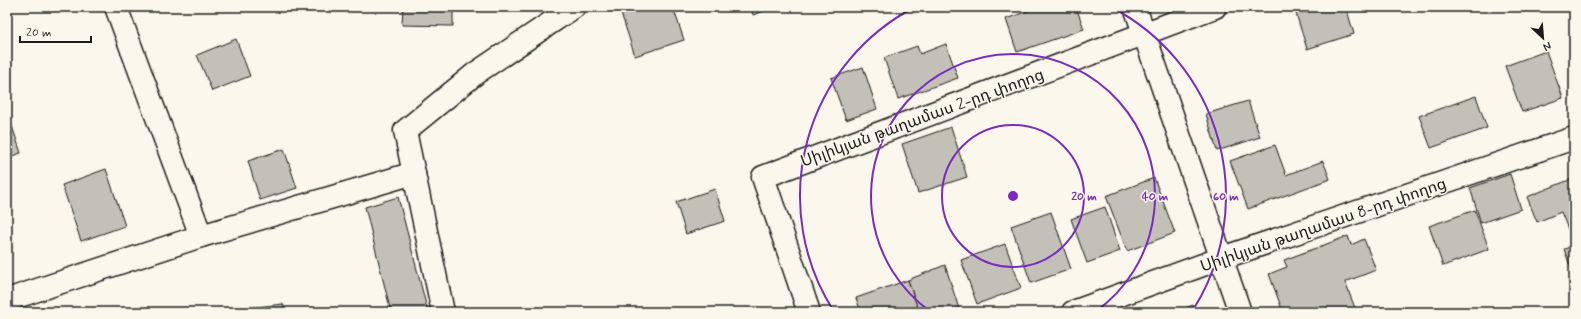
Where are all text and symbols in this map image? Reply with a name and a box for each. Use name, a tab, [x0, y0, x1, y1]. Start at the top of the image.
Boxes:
scale bar	[20, 18, 91, 44]
north arrow	[1523, 18, 1563, 58]
text: 20 m	[26, 25, 52, 41]
text: N	[1541, 38, 1553, 54]
street label: Սիլիկյան թաղամաս 2-րդ փողոց	[798, 64, 1047, 172]
street label: Սիլիկյան թաղամաս 8-րդ փողոց	[1198, 173, 1449, 277]
centre of rings	[1006, 189, 1020, 203]
text: 20 m	[1071, 189, 1097, 205]
text: 40 m	[1142, 189, 1169, 205]
text: 60 m	[1213, 189, 1239, 205]

